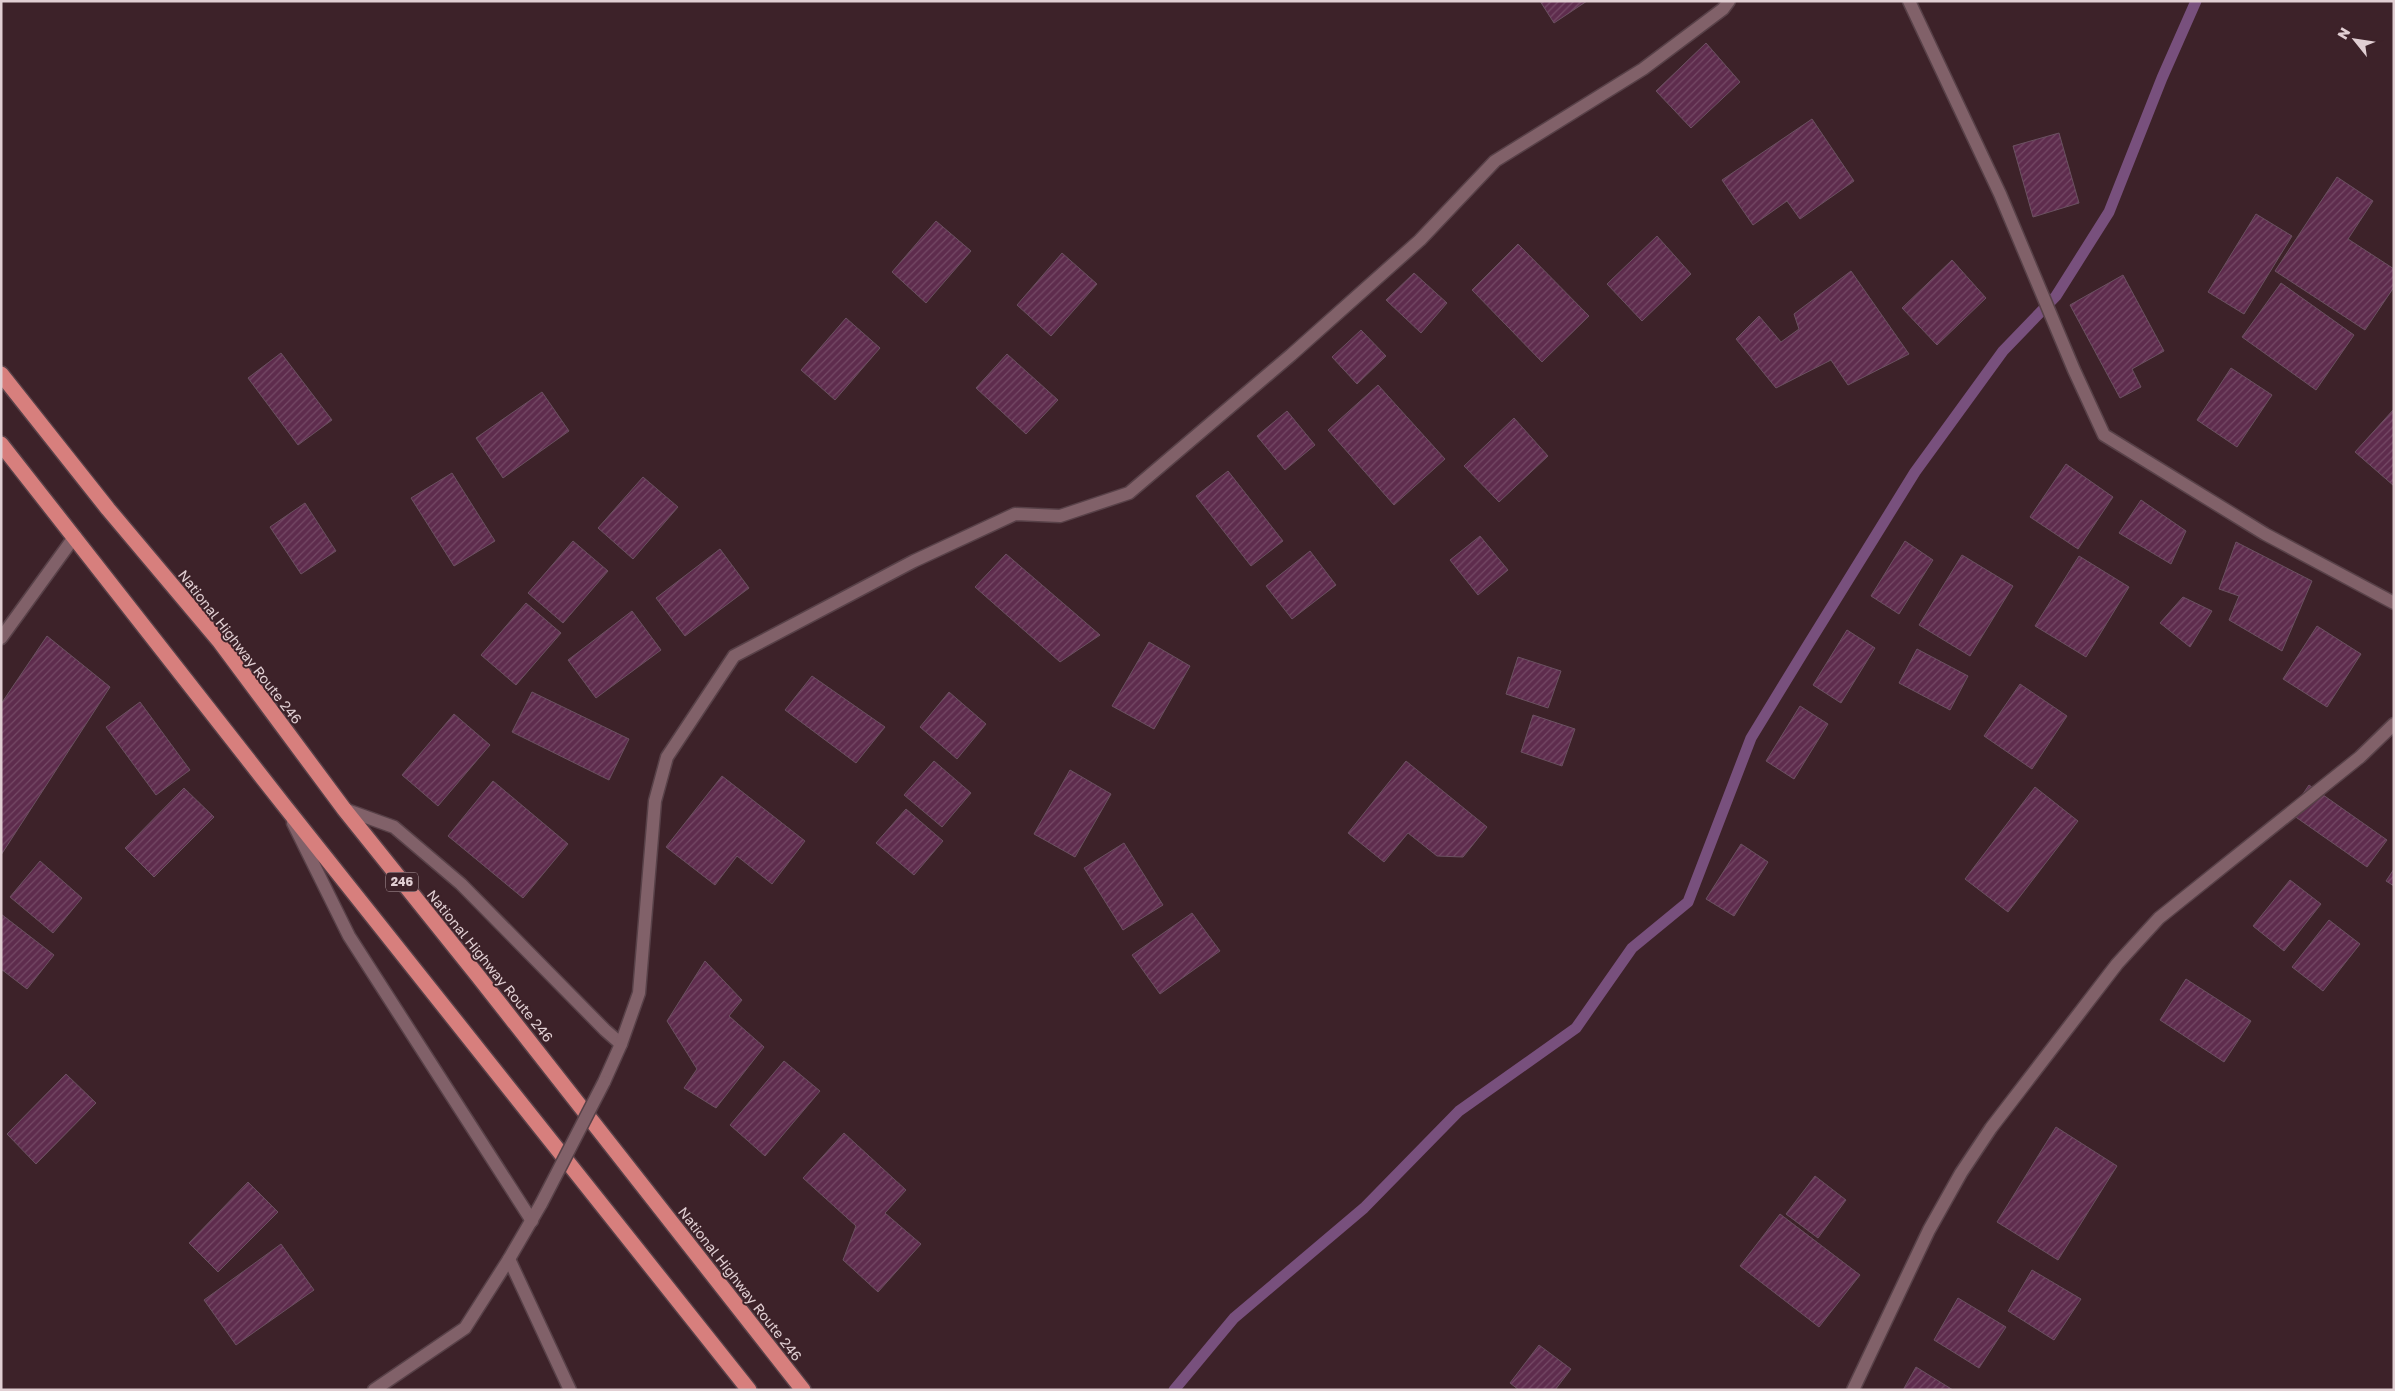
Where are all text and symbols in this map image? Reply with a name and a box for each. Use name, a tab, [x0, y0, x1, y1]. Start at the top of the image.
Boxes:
north arrow	[2330, 15, 2380, 65]
text: N	[2333, 24, 2353, 42]
street label: National Highway Route 246	[175, 566, 306, 727]
road number: 246	[386, 872, 418, 892]
street label: National Highway Route 246	[424, 886, 557, 1045]
street label: National Highway Route 246	[675, 1203, 806, 1364]

